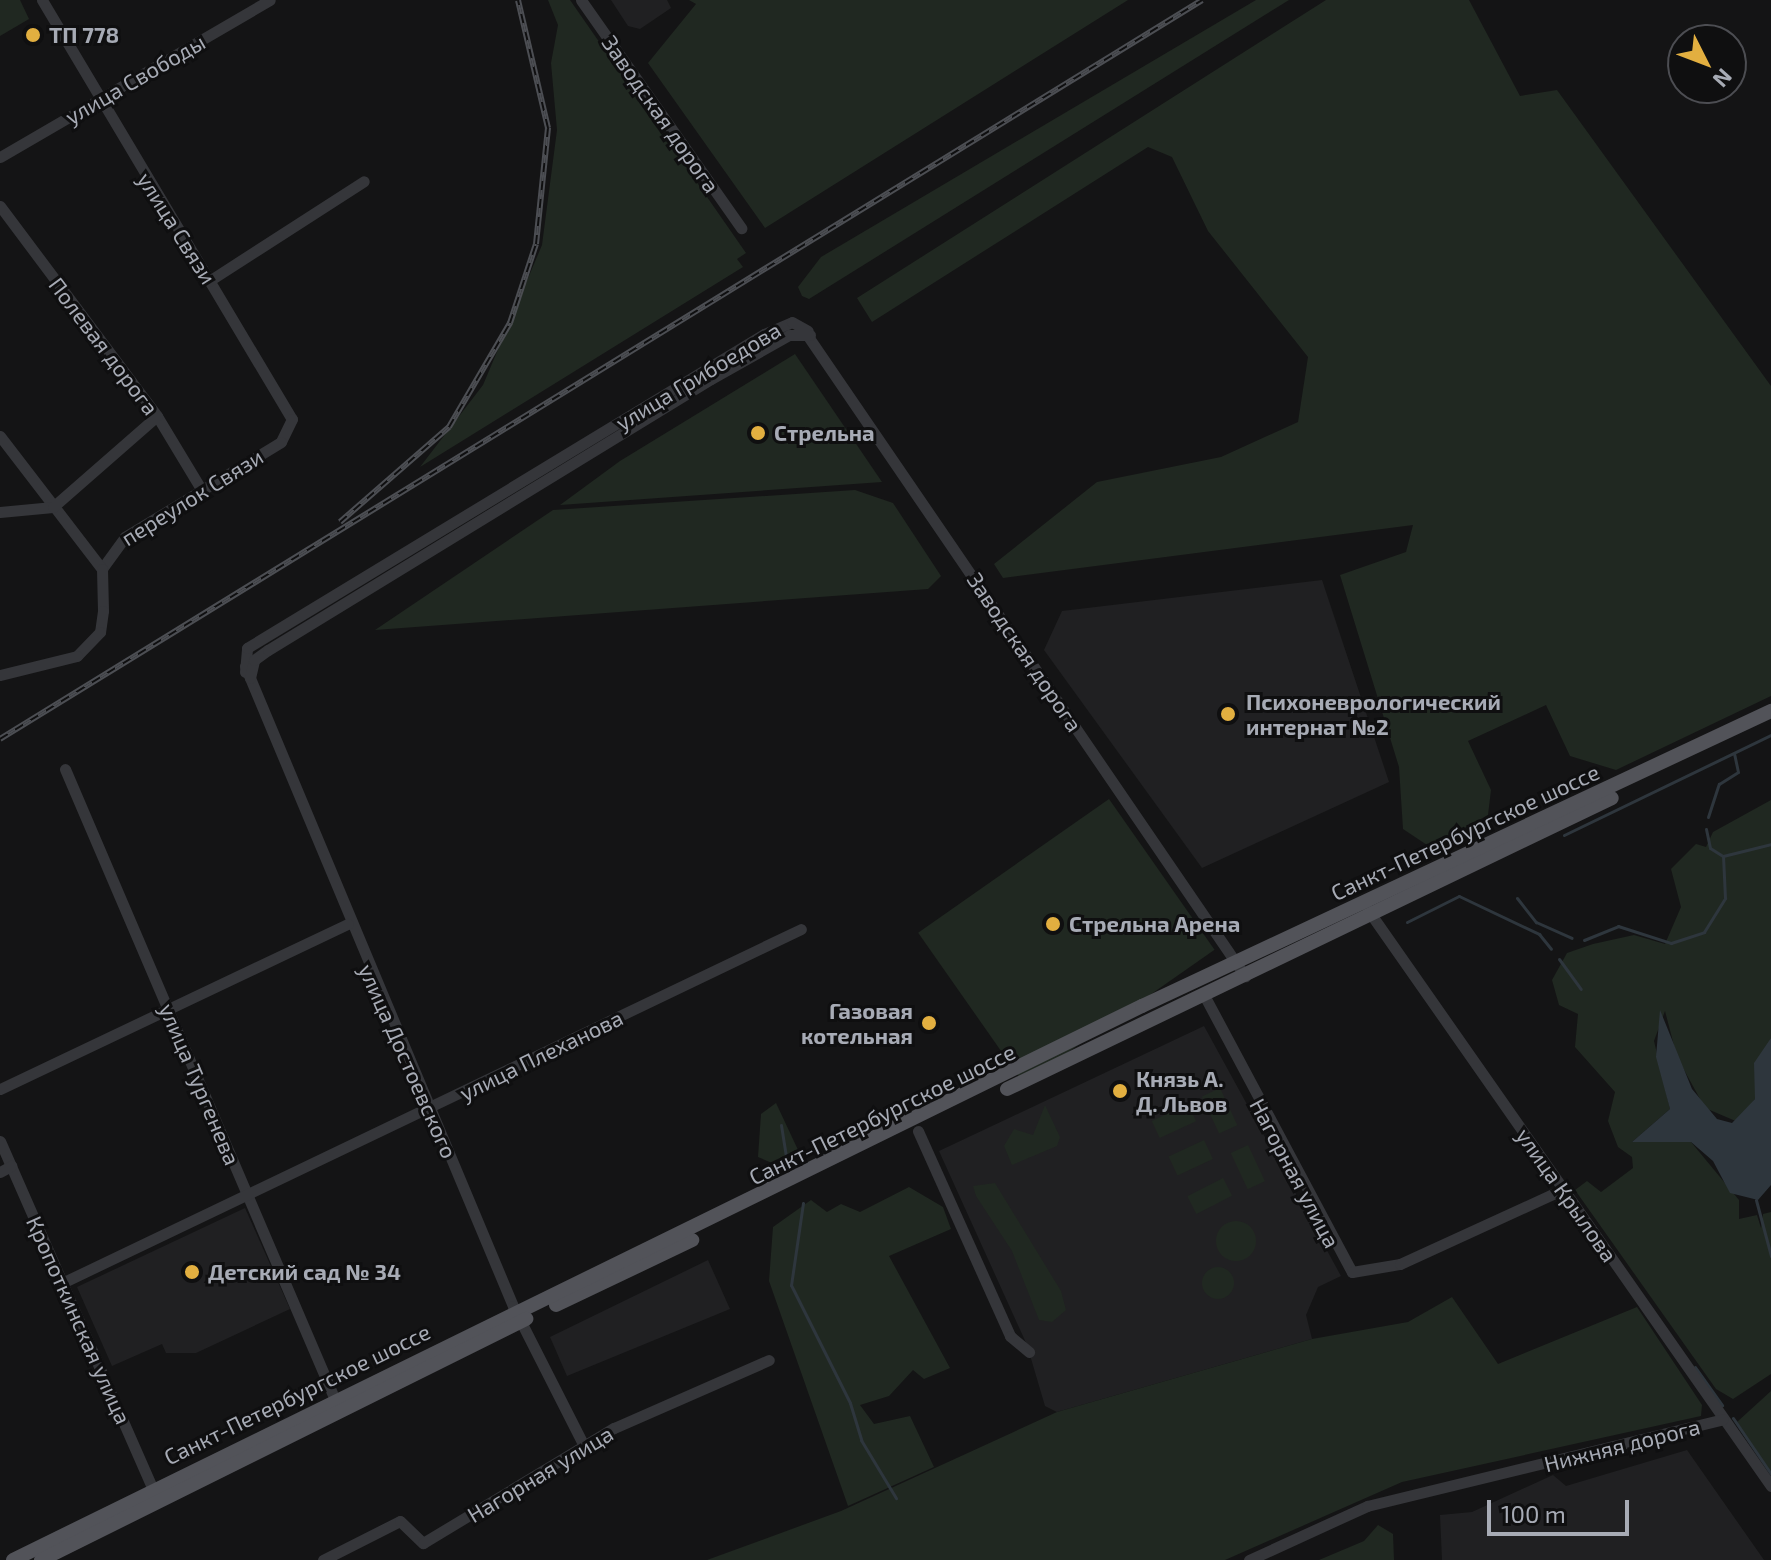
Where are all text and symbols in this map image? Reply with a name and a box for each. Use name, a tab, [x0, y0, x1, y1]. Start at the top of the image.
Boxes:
place label: ТП 778	[49, 22, 119, 48]
north arrow	[1667, 24, 1747, 104]
marker: ТП 778	[24, 26, 42, 44]
street label: улица Свободы	[60, 28, 210, 130]
street label: Заводская дорога	[597, 30, 725, 198]
text: N	[1708, 64, 1738, 93]
street label: улица Связи	[132, 167, 222, 289]
street label: Полевая дорога	[44, 272, 164, 420]
street label: улица Грибоедова	[611, 316, 785, 436]
place label: Стрельна	[774, 420, 875, 446]
marker: Стрельна	[749, 424, 767, 442]
street label: переулок Связи	[116, 443, 268, 551]
street label: Заводская дорога	[962, 567, 1088, 737]
place label: Психоневрологический интернат №2	[1246, 688, 1501, 740]
marker: Психоневрологический интернат №2	[1217, 703, 1239, 725]
street label: Санкт-Петербургское шоссе	[1327, 758, 1603, 906]
place label: Стрельна Арена	[1069, 911, 1240, 937]
marker: Стрельна Арена	[1044, 915, 1062, 933]
street label: улица Достоевского	[353, 960, 463, 1162]
place label: Газовая котельная	[801, 997, 913, 1048]
street label: улица Тургенева	[154, 999, 246, 1169]
street label: улица Плеханова	[455, 1004, 627, 1106]
marker: Газовая котельная	[920, 1014, 938, 1032]
street label: Санкт-Петербургское шоссе	[745, 1038, 1019, 1190]
place label: Князь А. Д. Львов	[1136, 1065, 1227, 1116]
marker: Князь А. Д. Львов	[1111, 1082, 1129, 1100]
street label: Нагорная улица	[1245, 1094, 1345, 1252]
street label: улица Крылова	[1511, 1123, 1623, 1267]
street label: Кропоткинская улица	[21, 1212, 137, 1428]
place label: Детский сад № 34	[208, 1259, 401, 1285]
marker: Детский сад № 34	[183, 1263, 201, 1281]
street label: Санкт-Петербургское шоссе	[160, 1318, 434, 1470]
street label: Нижняя дорога	[1541, 1413, 1703, 1477]
street label: Нагорная улица	[462, 1420, 618, 1528]
scale bar	[1491, 1484, 1633, 1534]
text: 100 m	[1501, 1499, 1566, 1528]

